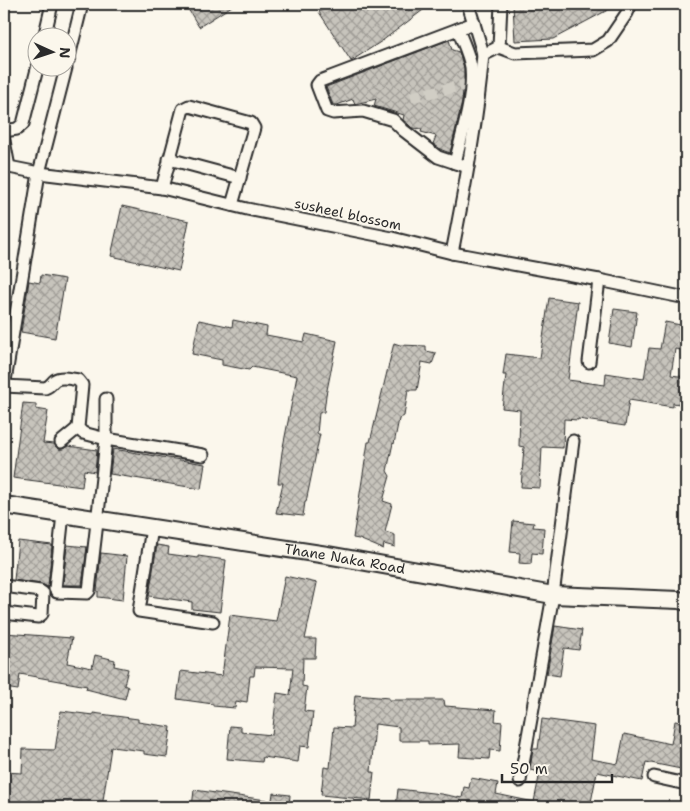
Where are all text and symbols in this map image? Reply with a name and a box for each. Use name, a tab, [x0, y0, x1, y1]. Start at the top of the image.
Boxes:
north arrow	[28, 28, 78, 78]
text: N	[56, 47, 74, 59]
street label: susheel blossom	[293, 194, 403, 234]
street label: Thane Naka Road	[283, 540, 407, 578]
scale bar	[502, 751, 612, 783]
text: 50 m	[510, 759, 548, 779]

